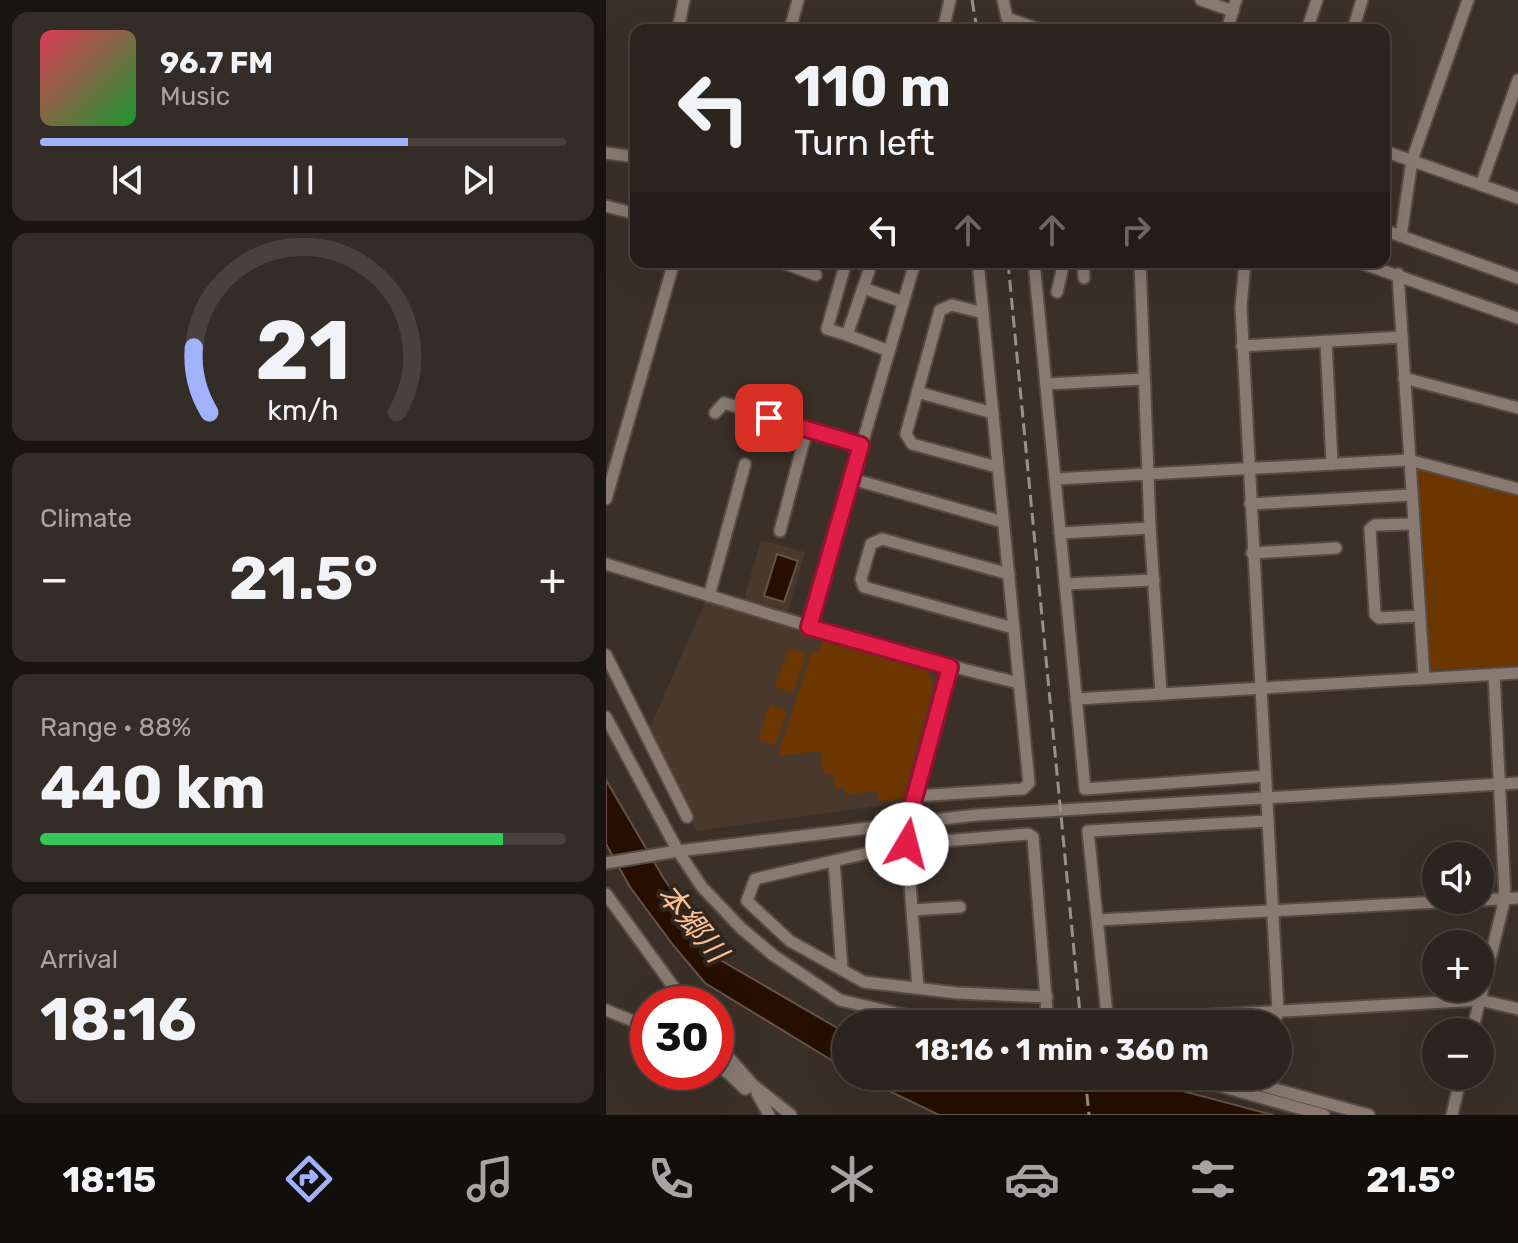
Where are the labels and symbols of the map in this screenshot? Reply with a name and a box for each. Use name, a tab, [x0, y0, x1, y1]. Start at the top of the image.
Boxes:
pin	[735, 384, 803, 452]
position arrow	[865, 802, 949, 886]
water label: 本郷川	[650, 877, 736, 972]
speed limit sign: 30	[630, 986, 734, 1090]

